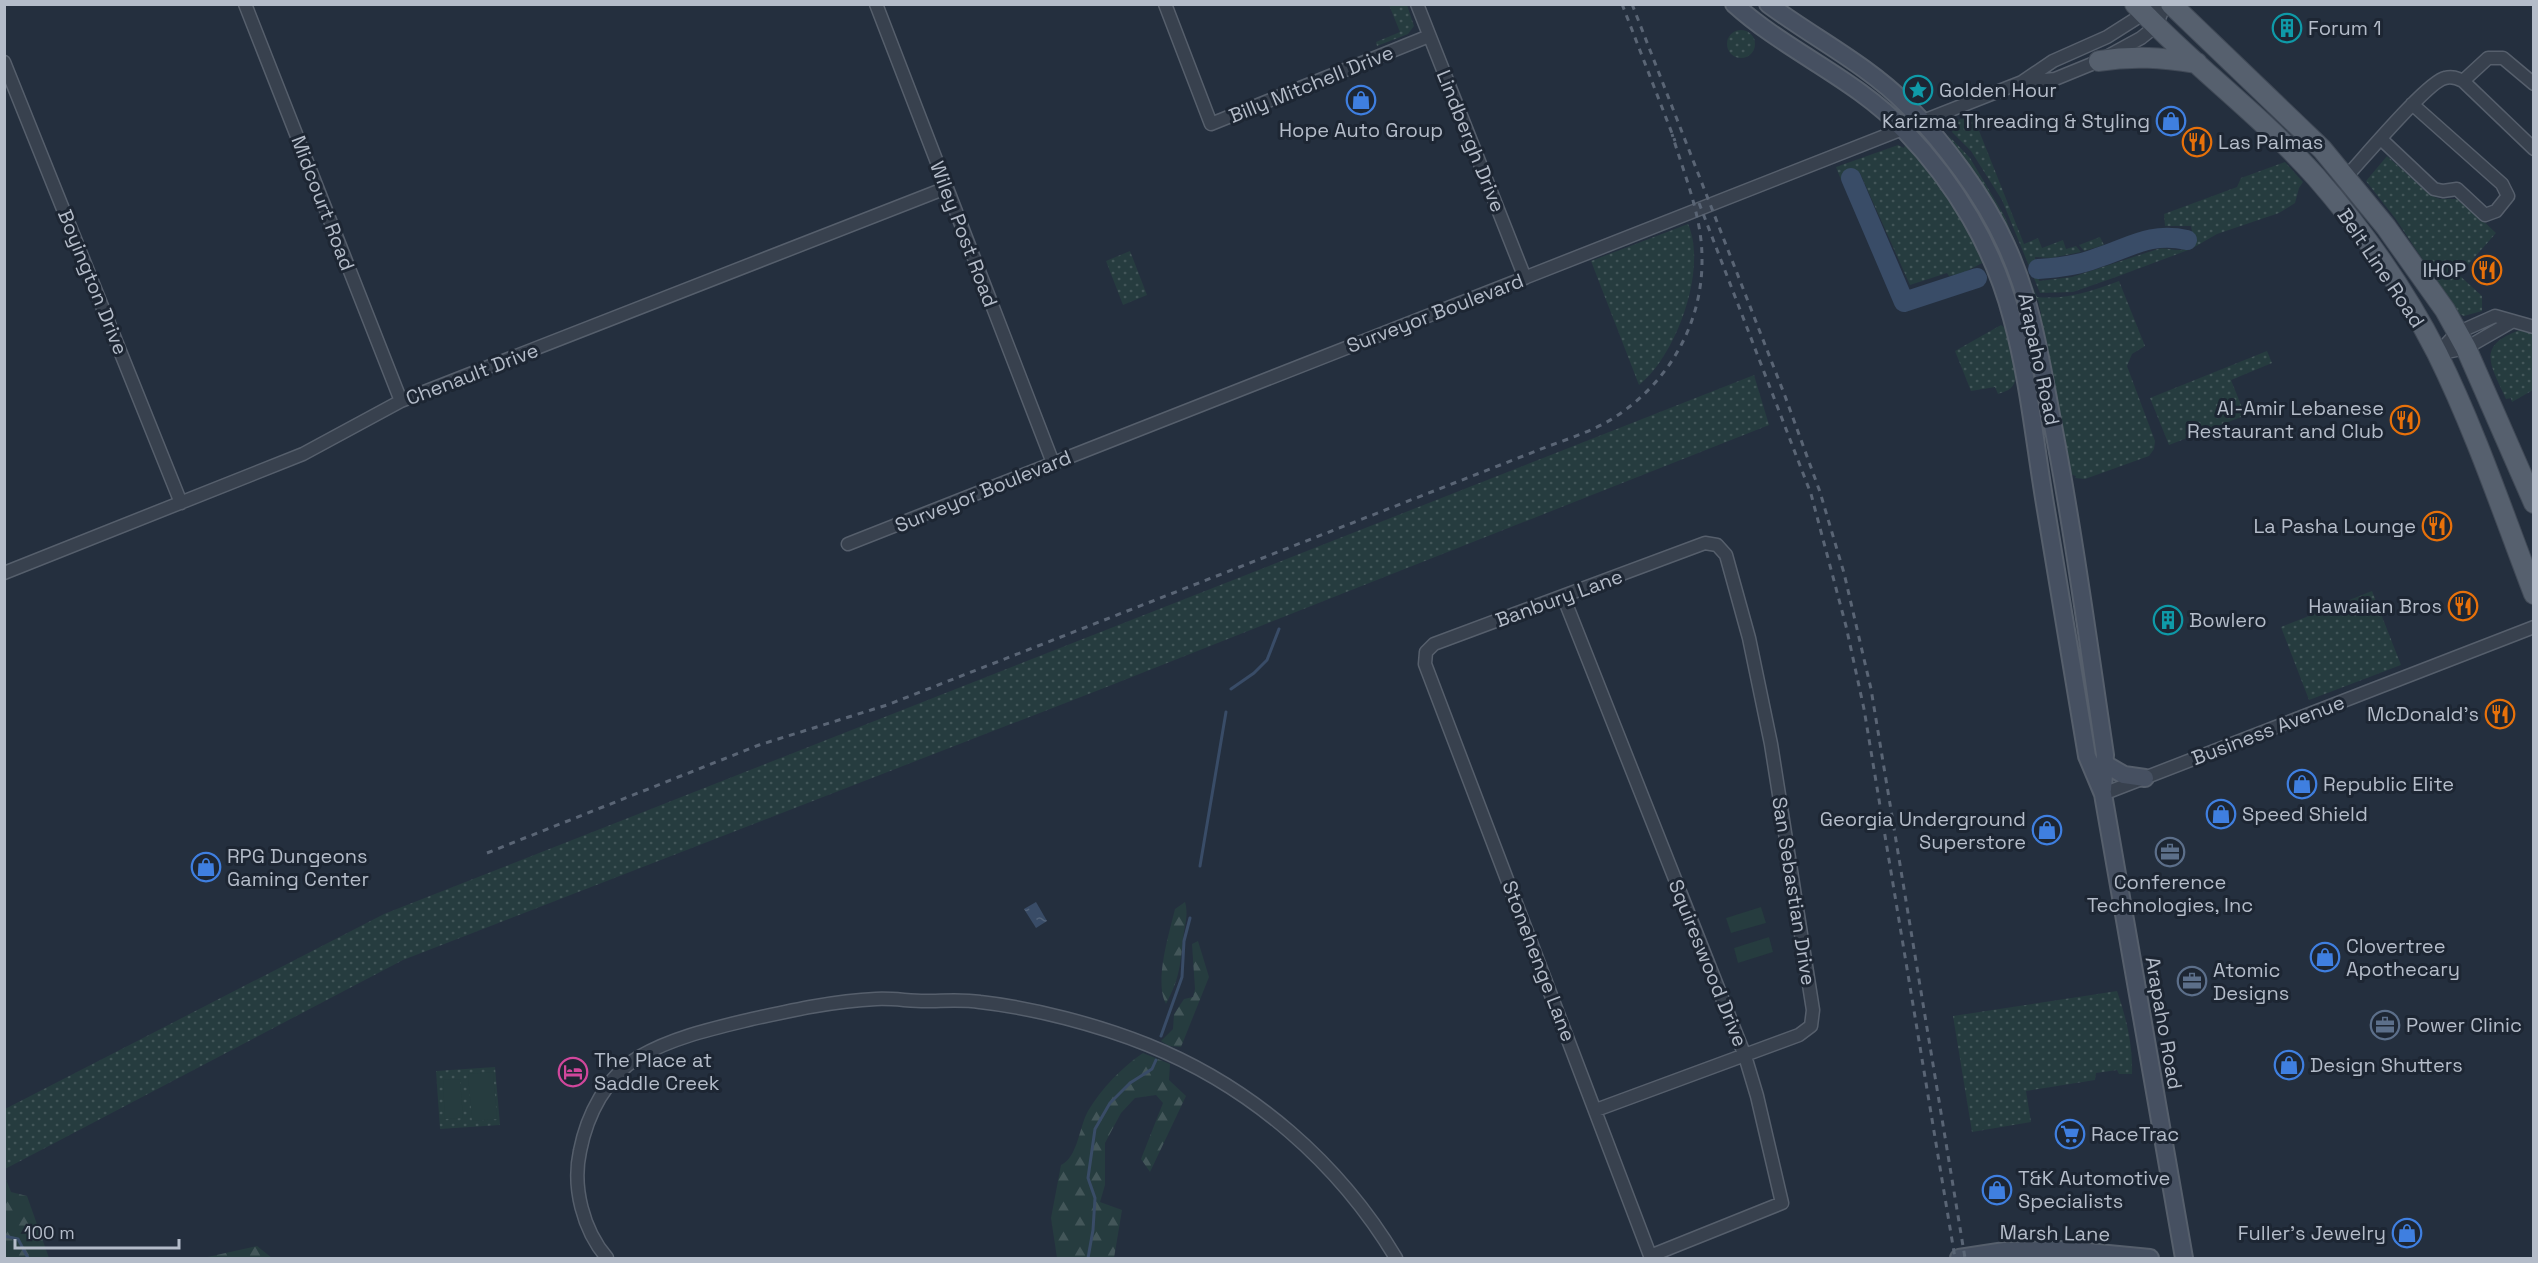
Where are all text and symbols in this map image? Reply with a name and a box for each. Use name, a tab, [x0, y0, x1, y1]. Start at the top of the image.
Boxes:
building icon: Forum 1	[2271, 12, 2303, 44]
place label: Forum 1	[2308, 15, 2382, 41]
street label: Billy Mitchell Drive	[1225, 39, 1397, 129]
street label: Lindbergh Drive	[1431, 66, 1511, 216]
place icon: Golden Hour	[1902, 74, 1934, 106]
place label: Golden Hour	[1939, 77, 2057, 103]
shop icon: Hope Auto Group	[1345, 84, 1377, 116]
shop icon: Karizma Threading & Styling	[2155, 105, 2187, 137]
place label: Karizma Threading & Styling	[1882, 108, 2150, 134]
place label: Hope Auto Group	[1279, 117, 1443, 143]
restaurant icon: Las Palmas	[2181, 126, 2213, 158]
place label: Las Palmas	[2218, 129, 2323, 155]
street label: Midcourt Road	[285, 132, 361, 274]
street label: Wiley Post Road	[924, 157, 1004, 311]
street label: Belt Line Road	[2332, 203, 2430, 333]
street label: Boyington Drive	[52, 206, 134, 358]
restaurant icon: IHOP	[2471, 254, 2503, 286]
place label: IHOP	[2423, 257, 2466, 283]
street label: Surveyor Boulevard	[1343, 267, 1527, 359]
street label: Arapaho Road	[2012, 291, 2066, 427]
street label: Chenault Drive	[402, 337, 542, 411]
place label: Al-Amir Lebanese Restaurant and Club	[2187, 395, 2384, 444]
restaurant icon: Al-Amir Lebanese Restaurant and Club	[2389, 404, 2421, 436]
street label: Surveyor Boulevard	[891, 444, 1075, 538]
restaurant icon: La Pasha Lounge	[2421, 510, 2453, 542]
place label: La Pasha Lounge	[2253, 513, 2416, 539]
street label: Banbury Lane	[1492, 563, 1626, 633]
restaurant icon: Hawaiian Bros	[2447, 590, 2479, 622]
place label: Hawaiian Bros	[2308, 593, 2442, 619]
building icon: Bowlero	[2152, 604, 2184, 636]
place label: Bowlero	[2189, 607, 2267, 633]
street label: Business Avenue	[2188, 689, 2348, 771]
restaurant icon: McDonald's	[2484, 698, 2516, 730]
place label: McDonald's	[2367, 701, 2479, 727]
shop icon: Republic Elite	[2286, 768, 2318, 800]
place label: Republic Elite	[2323, 771, 2454, 797]
street label: San Sebastian Drive	[1766, 795, 1822, 987]
shop icon: Speed Shield	[2205, 798, 2237, 830]
place label: Speed Shield	[2242, 801, 2368, 827]
place label: Georgia Underground Superstore	[1820, 806, 2026, 855]
shop icon: Georgia Underground Superstore	[2031, 814, 2063, 846]
office icon: Conference Technologies, Inc	[2154, 836, 2186, 868]
place label: RPG Dungeons Gaming Center	[227, 843, 369, 892]
shop icon: RPG Dungeons Gaming Center	[190, 851, 222, 883]
place label: Conference Technologies, Inc	[2087, 869, 2253, 918]
street label: Squireswood Drive	[1663, 876, 1753, 1050]
street label: Stonehenge Lane	[1496, 877, 1582, 1045]
place label: Clovertree Apothecary	[2346, 933, 2460, 982]
shop icon: Clovertree Apothecary	[2309, 941, 2341, 973]
street label: Arapaho Road	[2140, 954, 2188, 1092]
place label: Atomic Designs	[2213, 957, 2289, 1006]
office icon: Atomic Designs	[2176, 965, 2208, 997]
office icon: Power Clinic	[2369, 1009, 2401, 1041]
place label: Power Clinic	[2406, 1012, 2522, 1038]
place label: The Place at Saddle Creek	[594, 1047, 720, 1096]
shop icon: Design Shutters	[2273, 1049, 2305, 1081]
place label: Design Shutters	[2310, 1052, 2463, 1078]
hotel icon: The Place at Saddle Creek	[557, 1056, 589, 1088]
supermarket icon: RaceTrac	[2054, 1118, 2086, 1150]
place label: RaceTrac	[2091, 1121, 2179, 1147]
place label: T&K Automotive Specialists	[2018, 1165, 2170, 1214]
shop icon: T&K Automotive Specialists	[1981, 1174, 2013, 1206]
scale bar	[15, 1212, 178, 1250]
shop icon: Fuller's Jewelry	[2391, 1217, 2423, 1249]
street label: Marsh Lane	[1999, 1219, 2111, 1247]
place label: Fuller's Jewelry	[2238, 1220, 2386, 1246]
text: 100 m	[24, 1221, 75, 1244]

